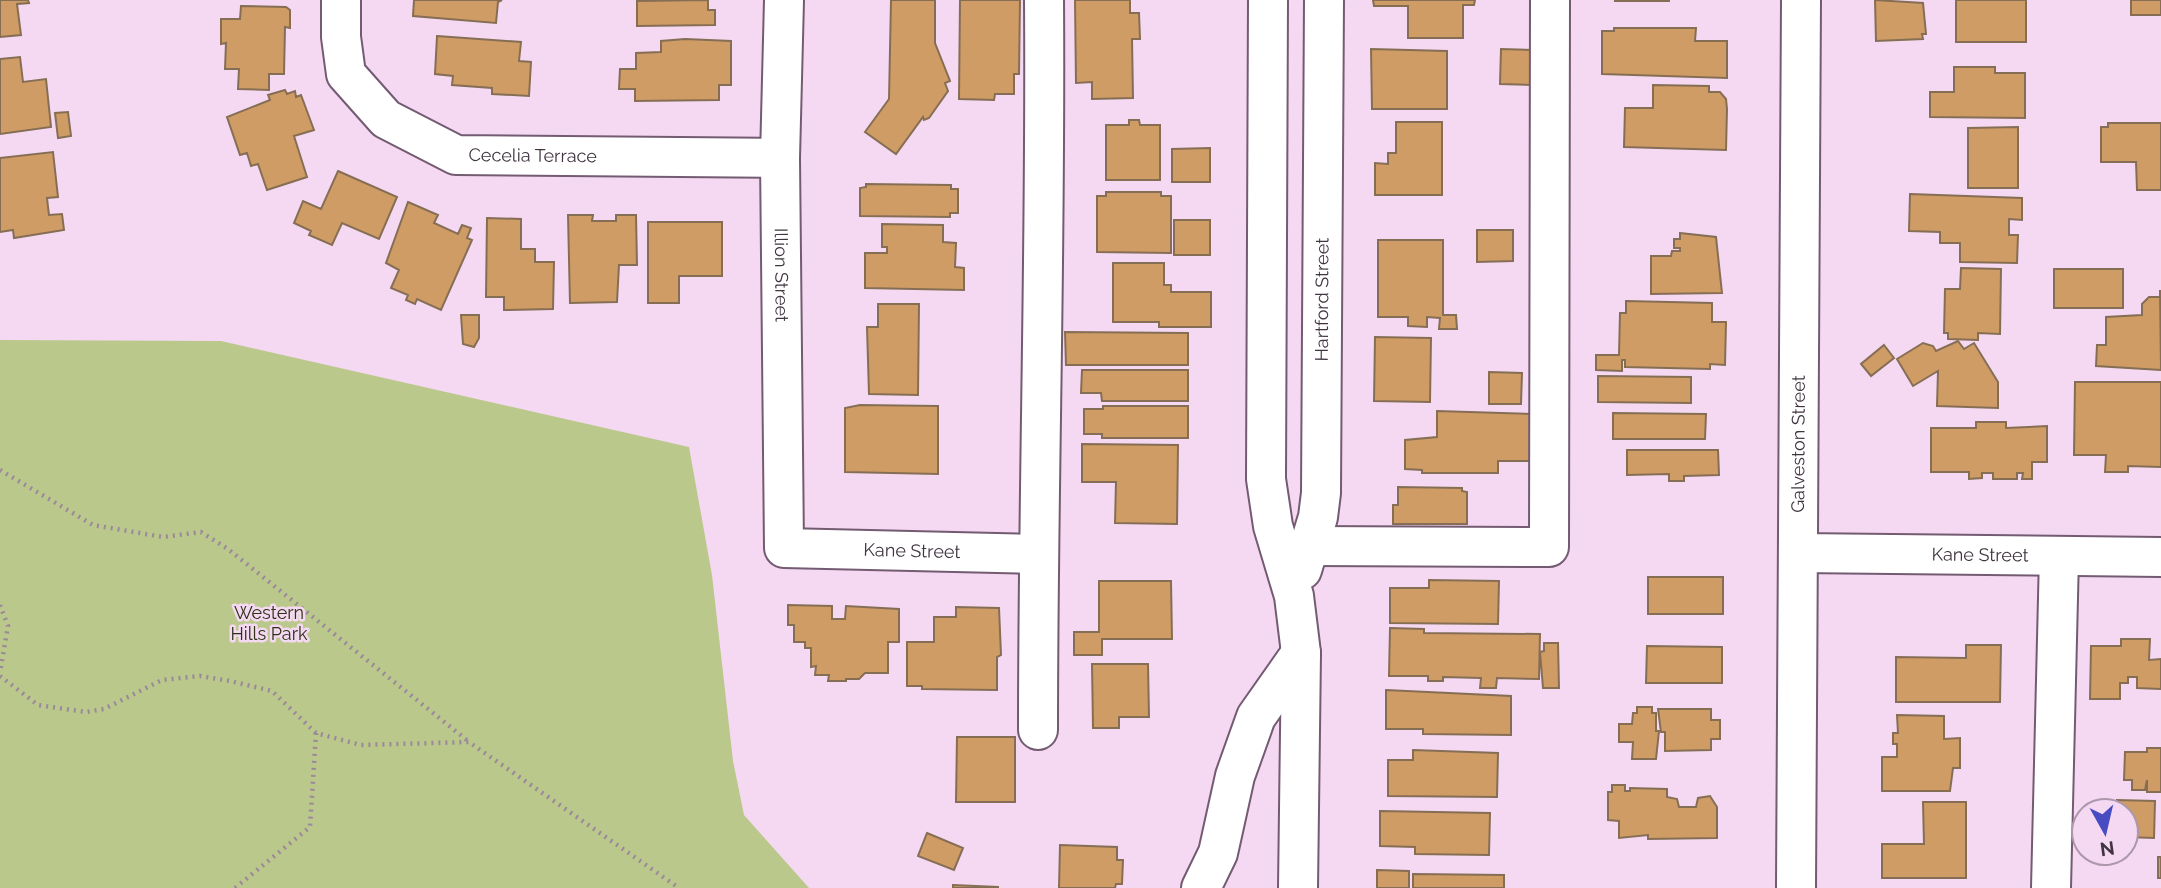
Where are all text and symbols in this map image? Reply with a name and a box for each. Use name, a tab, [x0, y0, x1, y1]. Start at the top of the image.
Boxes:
street label: Cecelia Terrace	[468, 144, 597, 166]
street label: Illion Street	[771, 228, 793, 322]
street label: Hartford Street	[1311, 238, 1333, 361]
street label: Galveston Street	[1787, 375, 1809, 513]
street label: Kane Street	[863, 539, 961, 562]
street label: Kane Street	[1931, 543, 2029, 566]
park label: Western Hills Park	[230, 602, 308, 644]
north arrow	[2070, 797, 2140, 867]
text: N	[2099, 837, 2116, 861]

